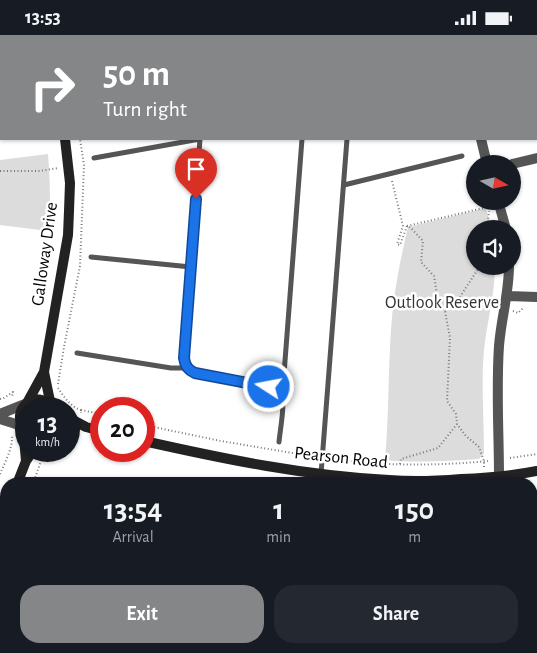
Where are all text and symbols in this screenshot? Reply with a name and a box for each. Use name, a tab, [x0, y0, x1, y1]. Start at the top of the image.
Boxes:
text: 13:53	[25, 8, 61, 27]
icon: right	[20, 55, 85, 120]
text: 50 m	[103, 57, 170, 92]
text: Turn right	[103, 98, 187, 120]
pin	[175, 148, 217, 199]
icon: arrive	[182, 155, 210, 183]
north arrow	[466, 155, 521, 210]
map controls	[466, 155, 521, 275]
street label: Galloway Drive	[29, 201, 61, 307]
button: sound	[466, 220, 521, 275]
park label: Outlook Reserve	[385, 294, 499, 312]
position arrow	[242, 360, 294, 412]
speed limit sign: 20	[90, 397, 155, 462]
text: 13	[38, 411, 57, 436]
text: km/h	[35, 436, 60, 448]
street label: Pearson Road	[293, 444, 389, 472]
text: 13:54	[104, 495, 162, 525]
text: 1	[273, 495, 284, 525]
text: 150	[395, 495, 434, 525]
text: Arrival	[113, 529, 154, 545]
text: min	[266, 529, 291, 545]
text: m	[408, 529, 421, 545]
button: Exit	[20, 585, 264, 643]
button: Share	[274, 585, 518, 643]

